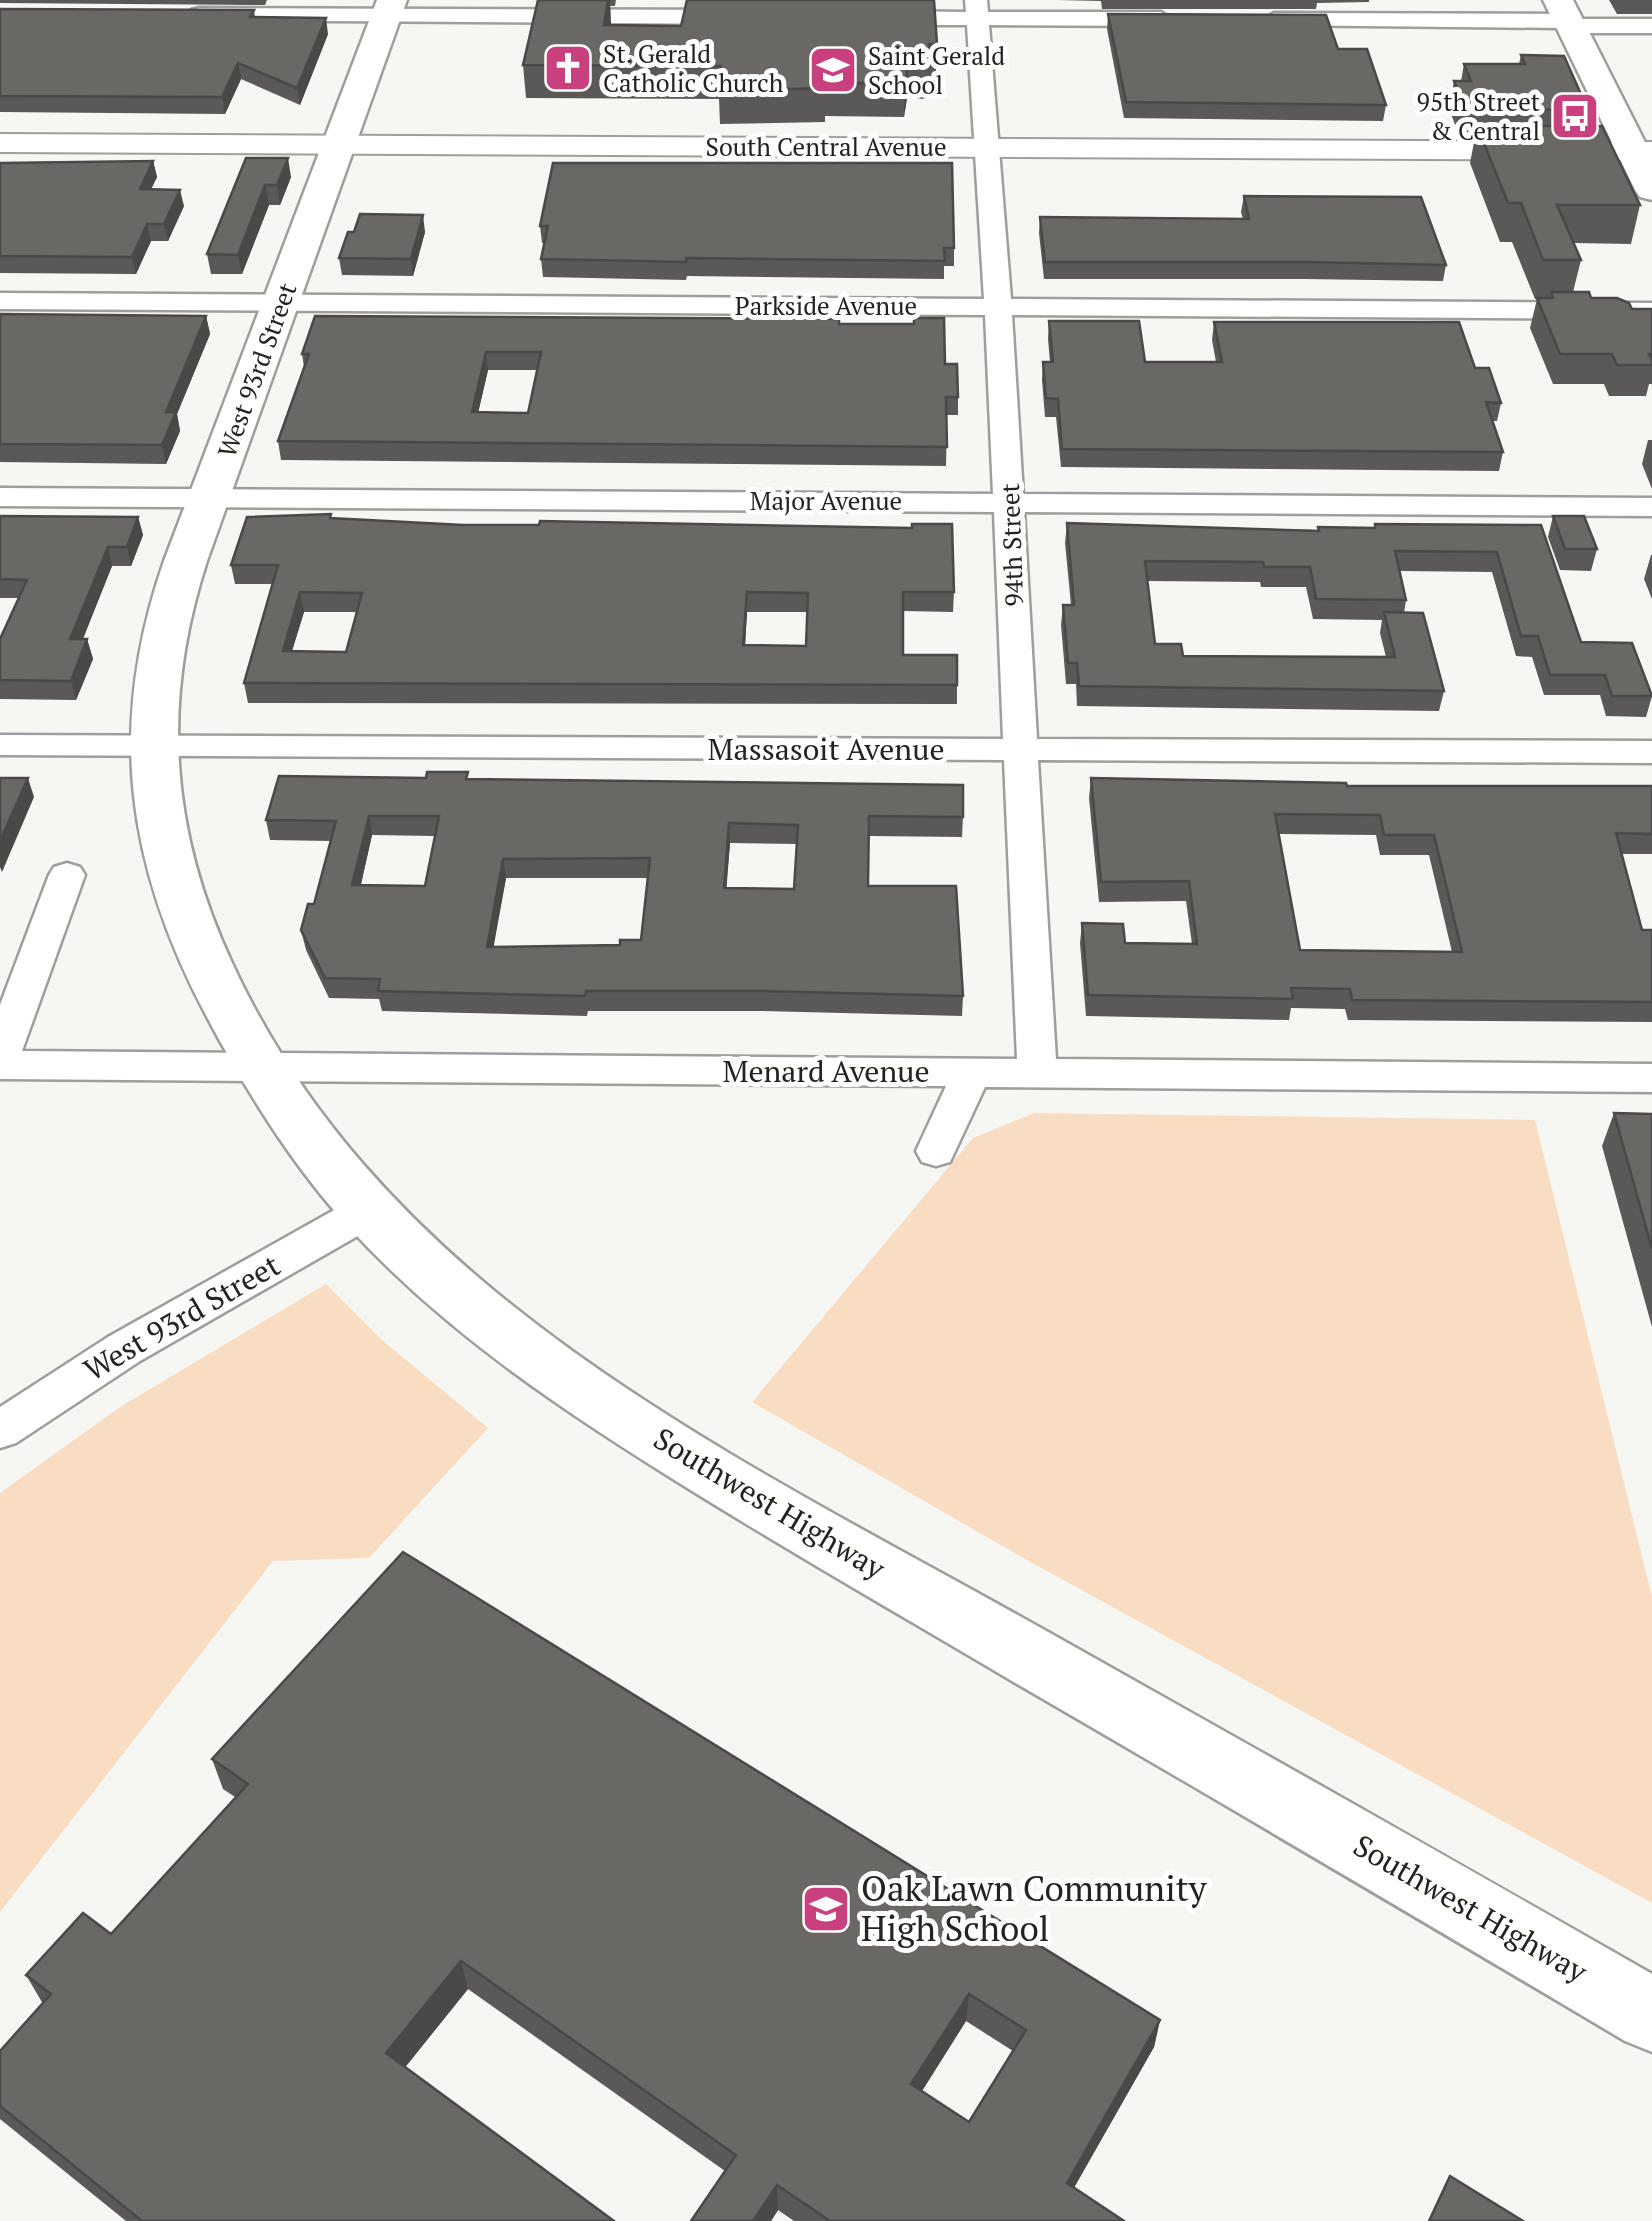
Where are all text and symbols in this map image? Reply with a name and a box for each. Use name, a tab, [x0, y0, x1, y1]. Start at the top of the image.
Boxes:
place label: St. Gerald Catholic Church	[603, 37, 784, 99]
place label: Saint Gerald School	[868, 39, 1005, 101]
church icon: St. Gerald Catholic Church	[542, 42, 594, 94]
school or university icon: Saint Gerald School	[807, 44, 859, 96]
place label: 95th Street & Central	[1417, 85, 1540, 147]
bus stop icon: 95th Street & Central	[1549, 90, 1601, 142]
street label: South Central Avenue	[705, 130, 947, 163]
street label: West 93rd Street	[210, 278, 303, 462]
street label: Parkside Avenue	[735, 289, 917, 322]
street label: 94th Street	[993, 483, 1030, 607]
street label: Major Avenue	[750, 484, 902, 517]
street label: Massasoit Avenue	[708, 729, 944, 769]
street label: Menard Avenue	[722, 1051, 930, 1091]
street label: West 93rd Street	[76, 1245, 287, 1389]
street label: Southwest Highway	[646, 1418, 893, 1588]
street label: Southwest Highway	[1347, 1825, 1595, 1992]
place label: Oak Lawn Community High School	[861, 1865, 1208, 1951]
school or university icon: Oak Lawn Community High School	[800, 1883, 852, 1935]

